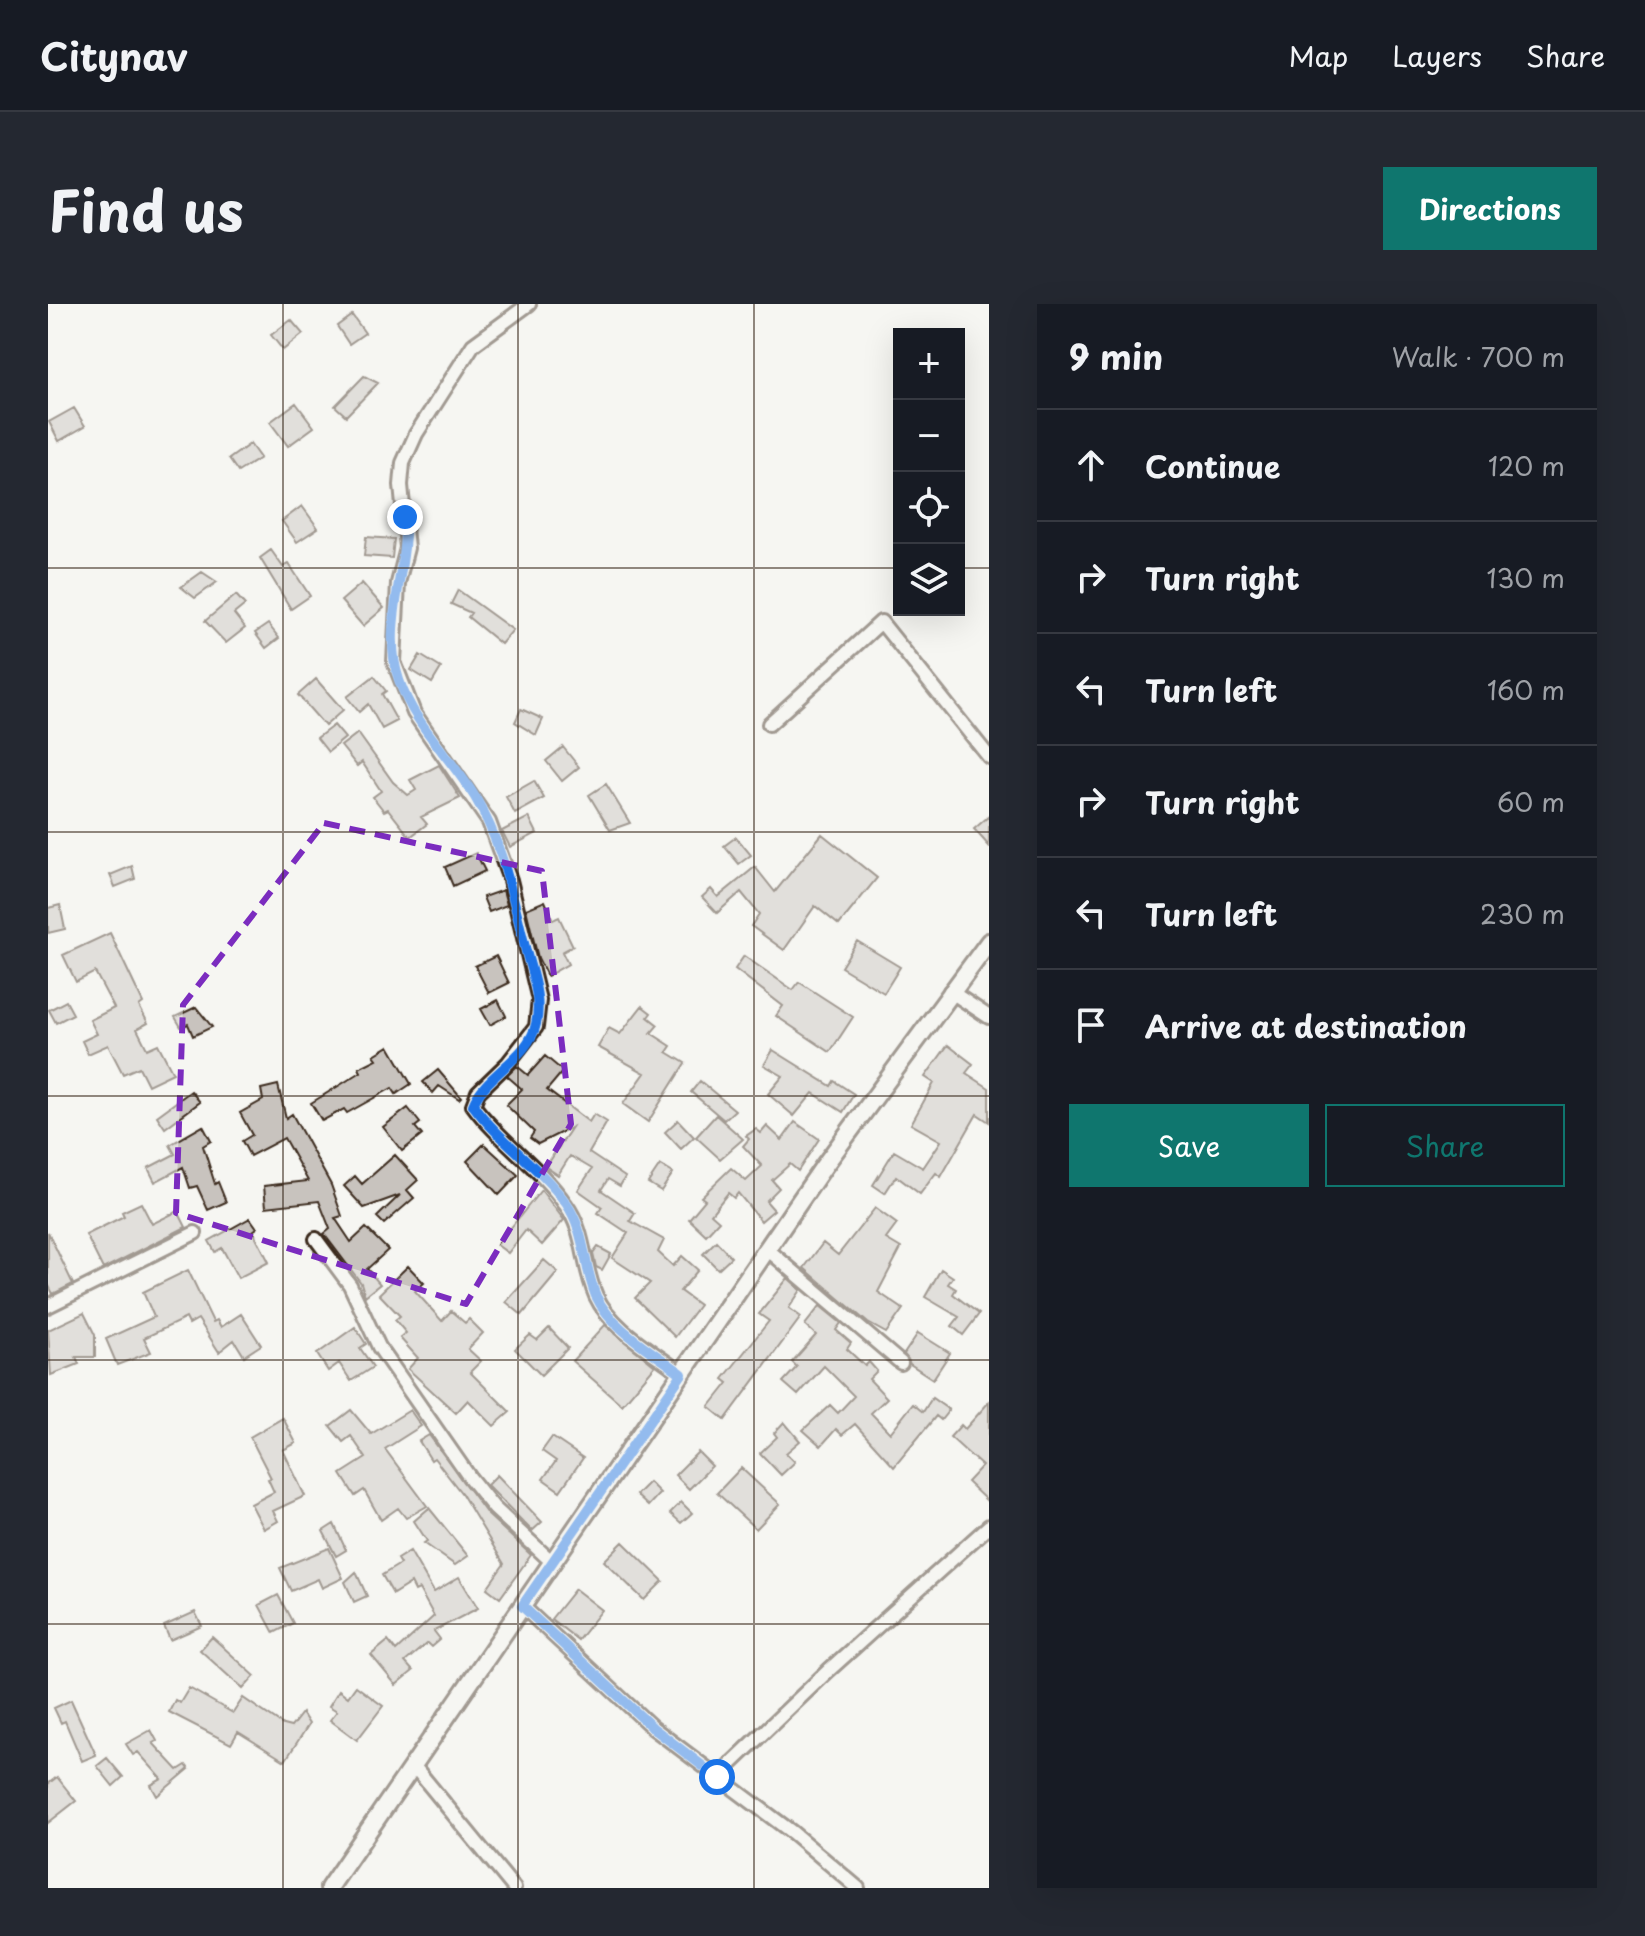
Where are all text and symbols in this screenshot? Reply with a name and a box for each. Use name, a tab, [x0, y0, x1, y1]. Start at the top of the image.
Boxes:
text: Citynav	[40, 27, 188, 84]
text: Map	[1288, 34, 1348, 77]
text: Layers	[1392, 34, 1482, 77]
text: Share	[1526, 34, 1605, 77]
text: Find us	[48, 166, 244, 251]
button: Directions	[1383, 167, 1597, 250]
map controls	[893, 328, 965, 616]
button: +	[893, 328, 965, 400]
text: 9 min	[1069, 330, 1163, 382]
text: Walk · 700 m	[1392, 337, 1565, 376]
button: −	[893, 400, 965, 472]
icon: ahead	[1069, 443, 1113, 487]
text: Continue	[1145, 443, 1280, 488]
text: 120 m	[1488, 446, 1565, 485]
button: locate	[893, 472, 965, 544]
route end	[387, 499, 423, 535]
button: layers	[893, 544, 965, 616]
icon: right	[1069, 555, 1113, 599]
text: Turn right	[1145, 555, 1300, 600]
text: 130 m	[1486, 558, 1565, 597]
icon: left	[1069, 667, 1113, 711]
text: Turn left	[1145, 667, 1277, 712]
text: 160 m	[1487, 670, 1565, 709]
icon: right	[1069, 779, 1113, 823]
text: Turn right	[1145, 779, 1300, 824]
text: 60 m	[1497, 782, 1565, 821]
icon: left	[1069, 891, 1113, 935]
text: Turn left	[1145, 891, 1277, 936]
text: 230 m	[1480, 894, 1565, 933]
icon: arrive	[1069, 1003, 1113, 1047]
text: Arrive at destination	[1145, 1003, 1467, 1048]
button: Save	[1069, 1104, 1309, 1187]
button: Share	[1325, 1104, 1565, 1187]
route start	[699, 1759, 735, 1795]

